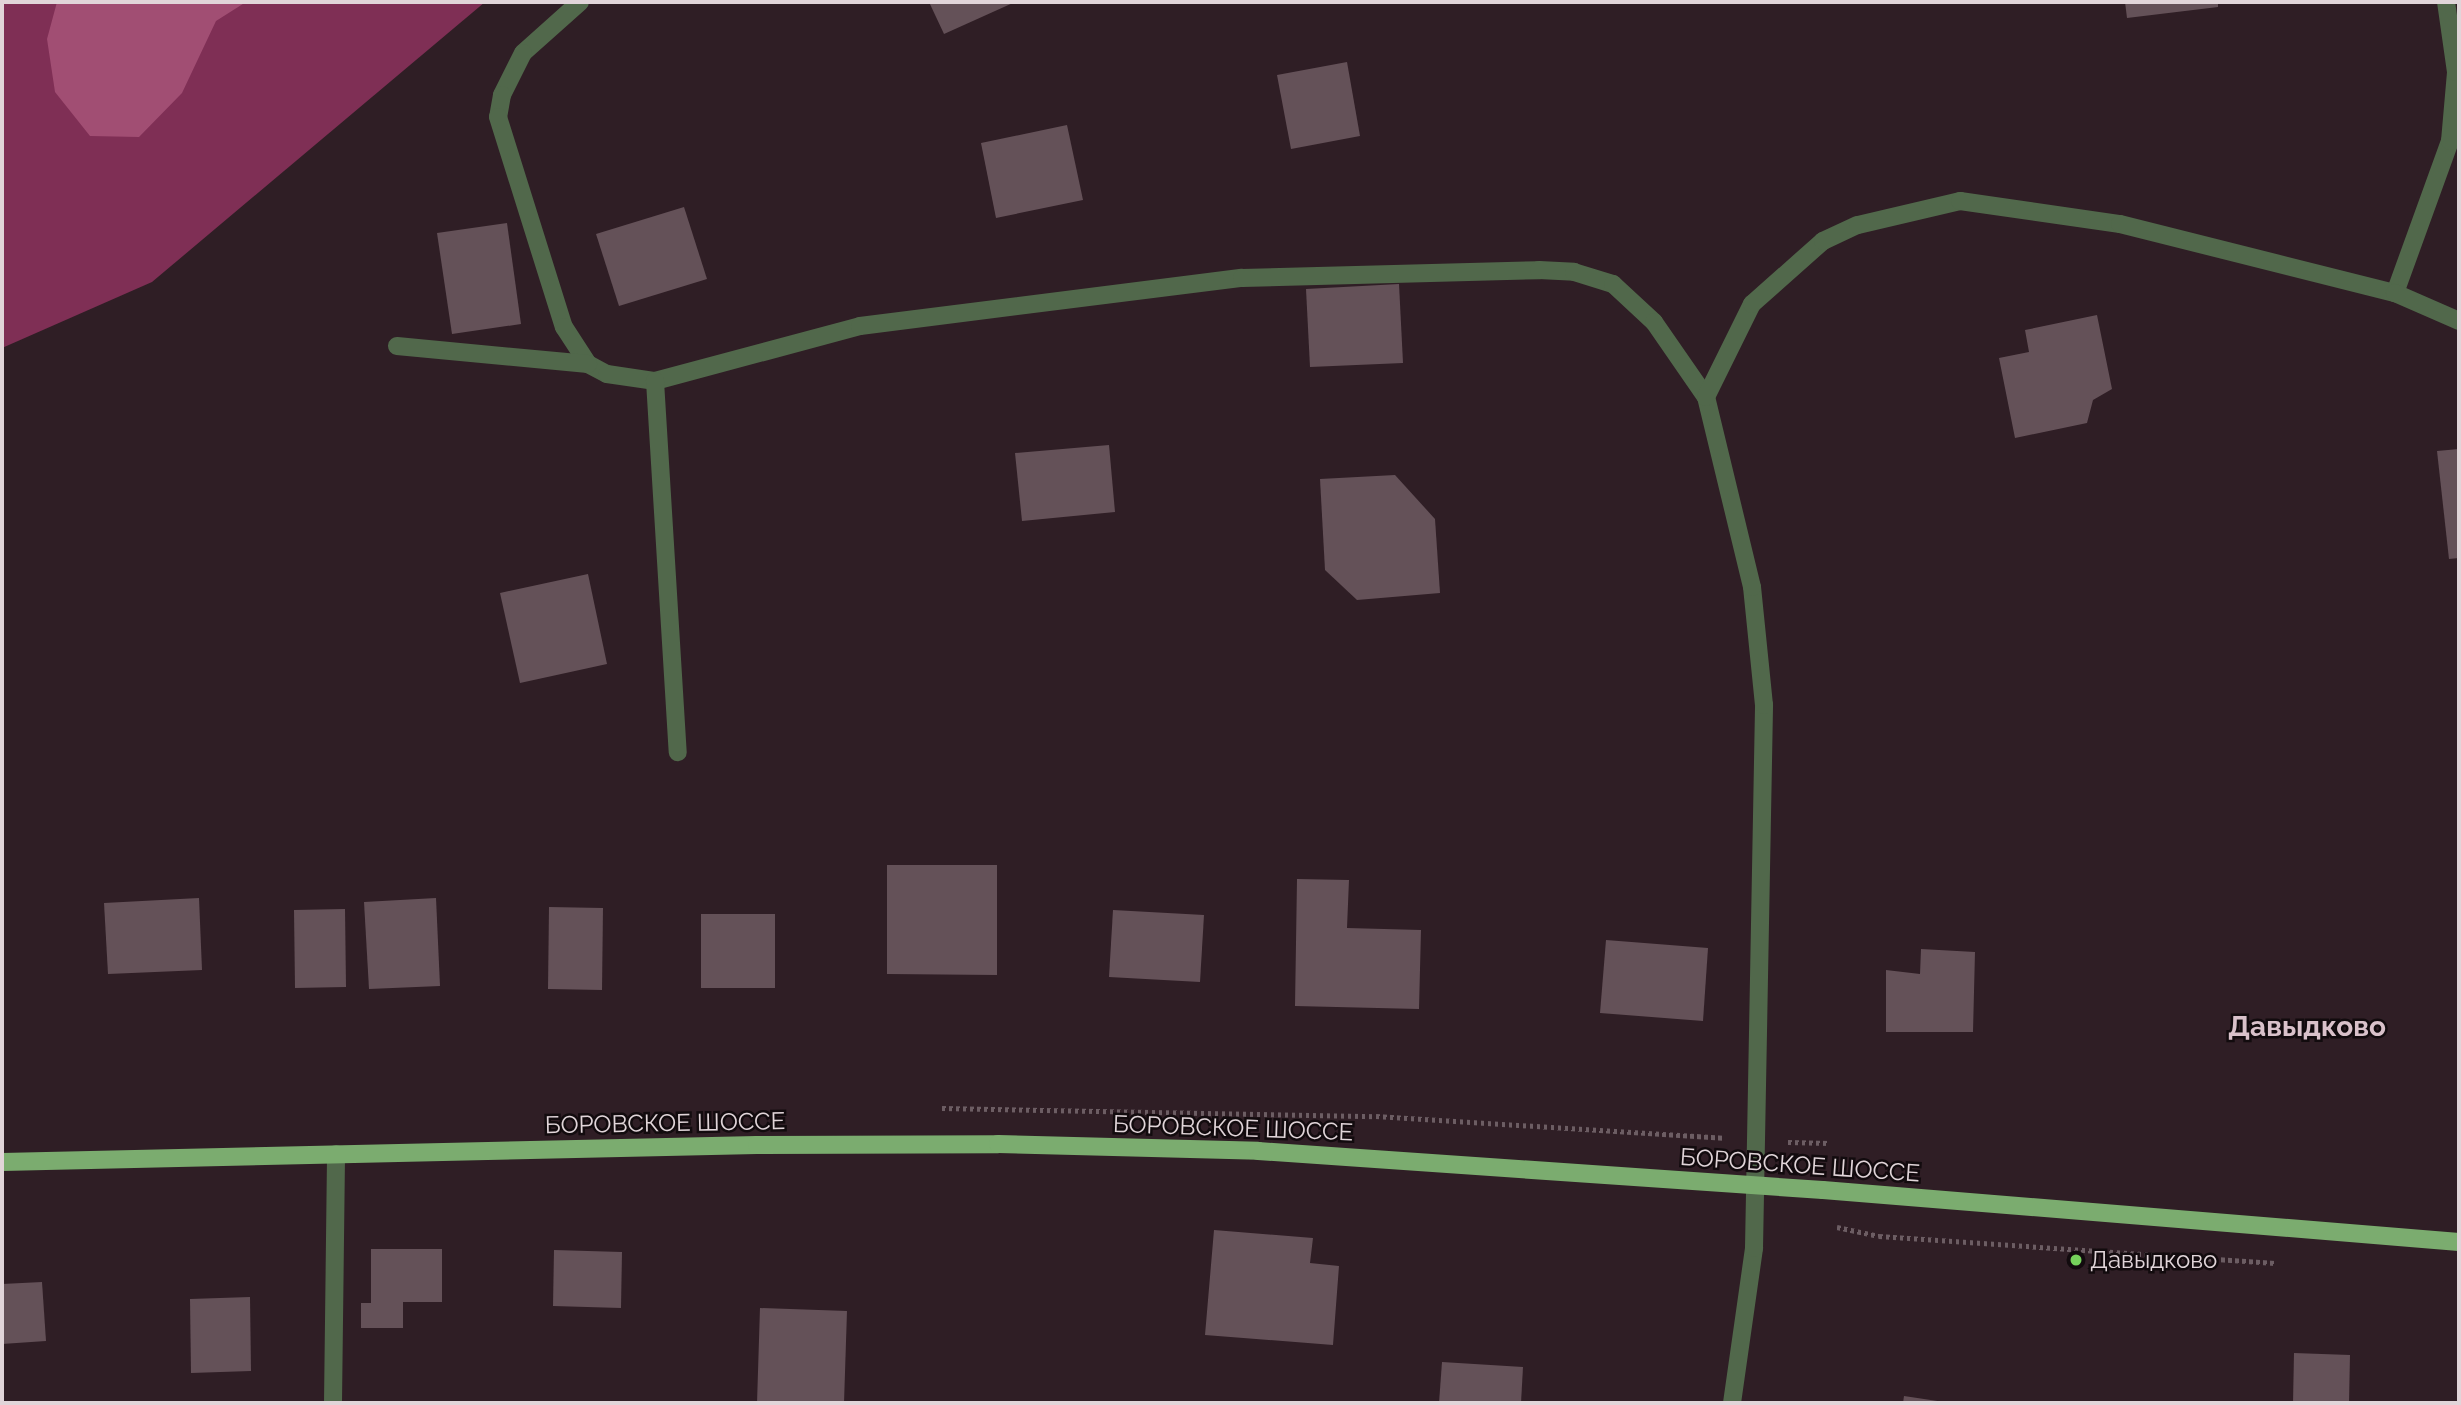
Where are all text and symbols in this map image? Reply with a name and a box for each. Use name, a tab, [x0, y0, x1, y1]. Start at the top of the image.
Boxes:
district label: Давыдково	[2228, 1010, 2386, 1044]
street label: БОРОВСКОЕ ШОССЕ	[545, 1107, 785, 1139]
street label: БОРОВСКОЕ ШОССЕ	[1112, 1109, 1354, 1147]
street label: БОРОВСКОЕ ШОССЕ	[1679, 1142, 1921, 1188]
place label: Давыдково	[2090, 1246, 2217, 1274]
marker: Давыдково	[2068, 1252, 2084, 1268]

